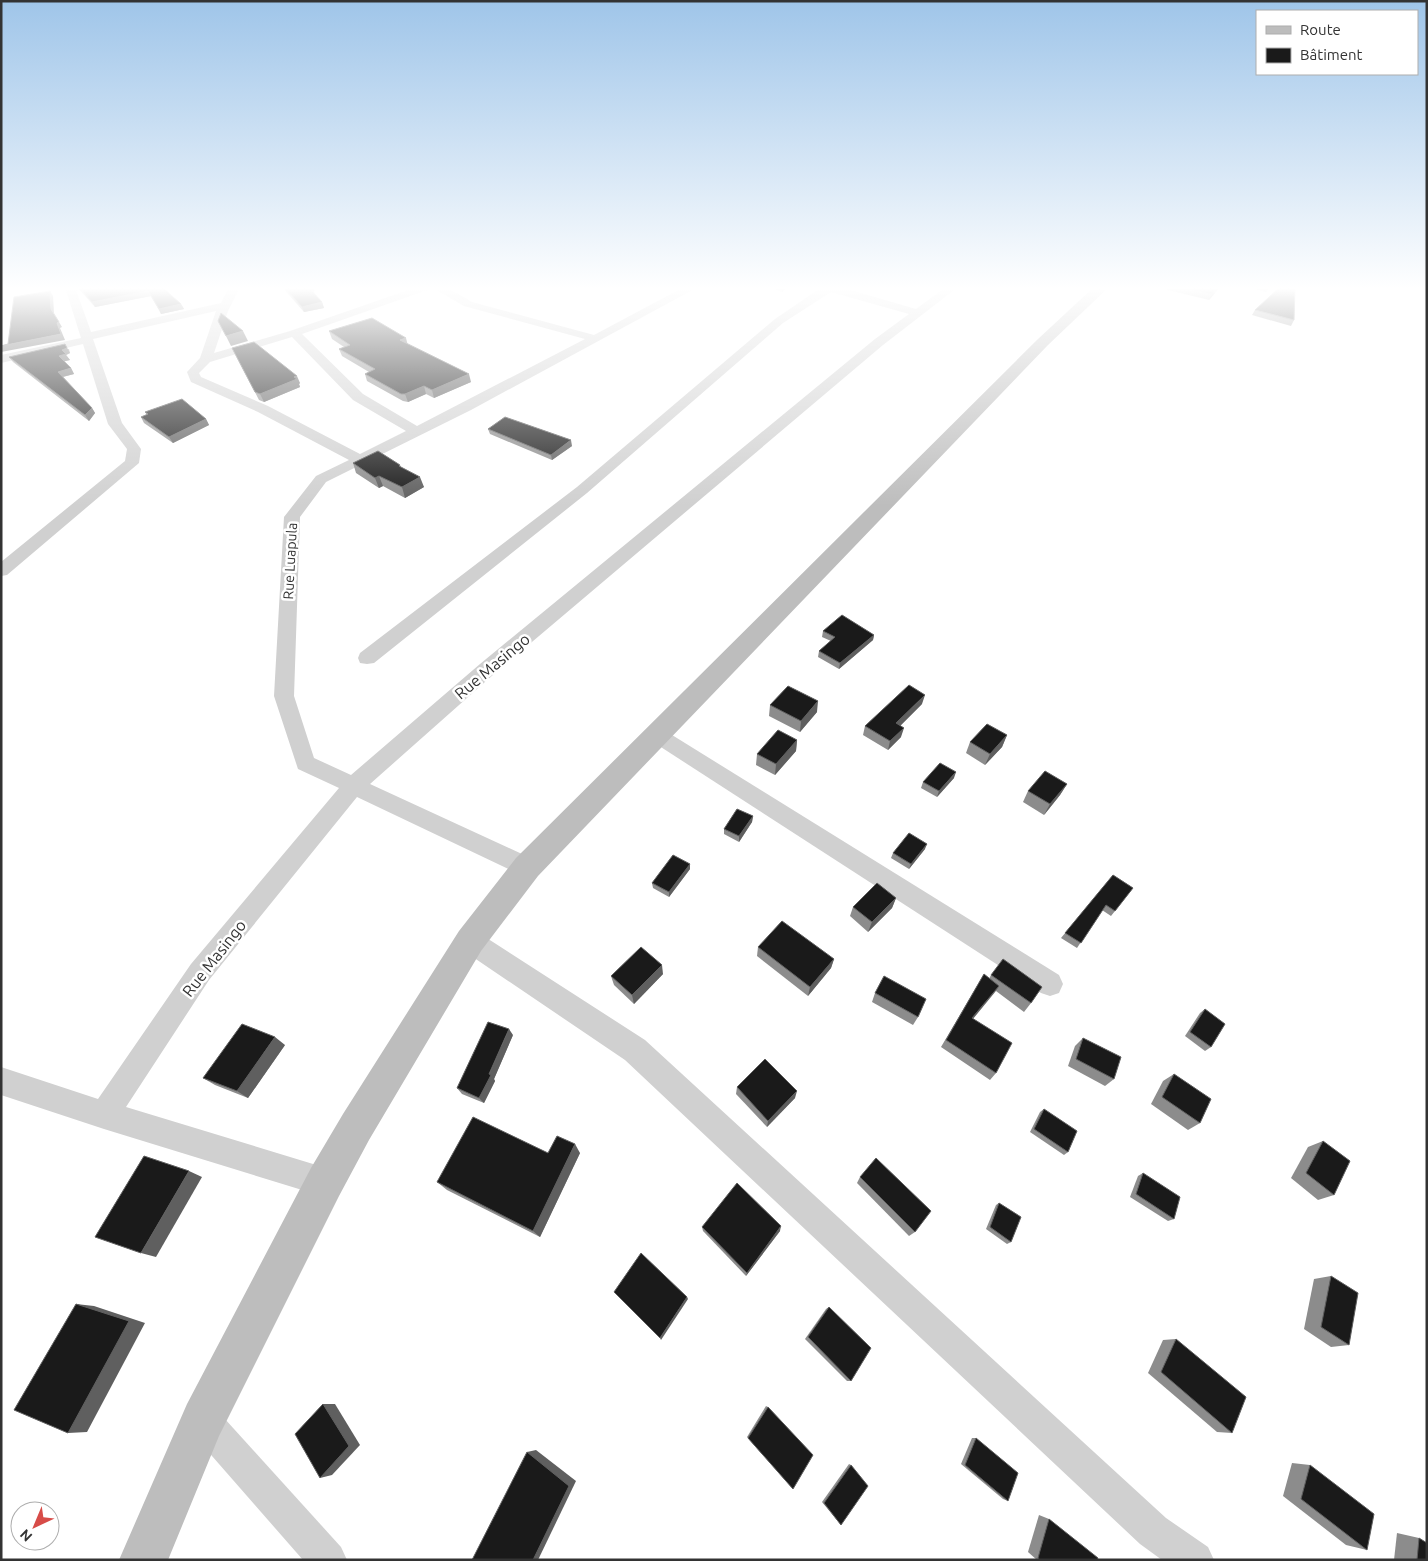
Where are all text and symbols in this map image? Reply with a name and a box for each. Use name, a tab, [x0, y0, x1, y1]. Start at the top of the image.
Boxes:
legend	[1256, 10, 1418, 75]
text: Route	[1300, 21, 1341, 38]
text: Bâtiment	[1300, 46, 1363, 63]
street label: Rue Luapula	[280, 522, 300, 600]
street label: Rue Masingo	[451, 629, 533, 703]
street label: Rue Masingo	[179, 916, 249, 1000]
north arrow	[10, 1501, 60, 1551]
text: N	[17, 1526, 35, 1545]

